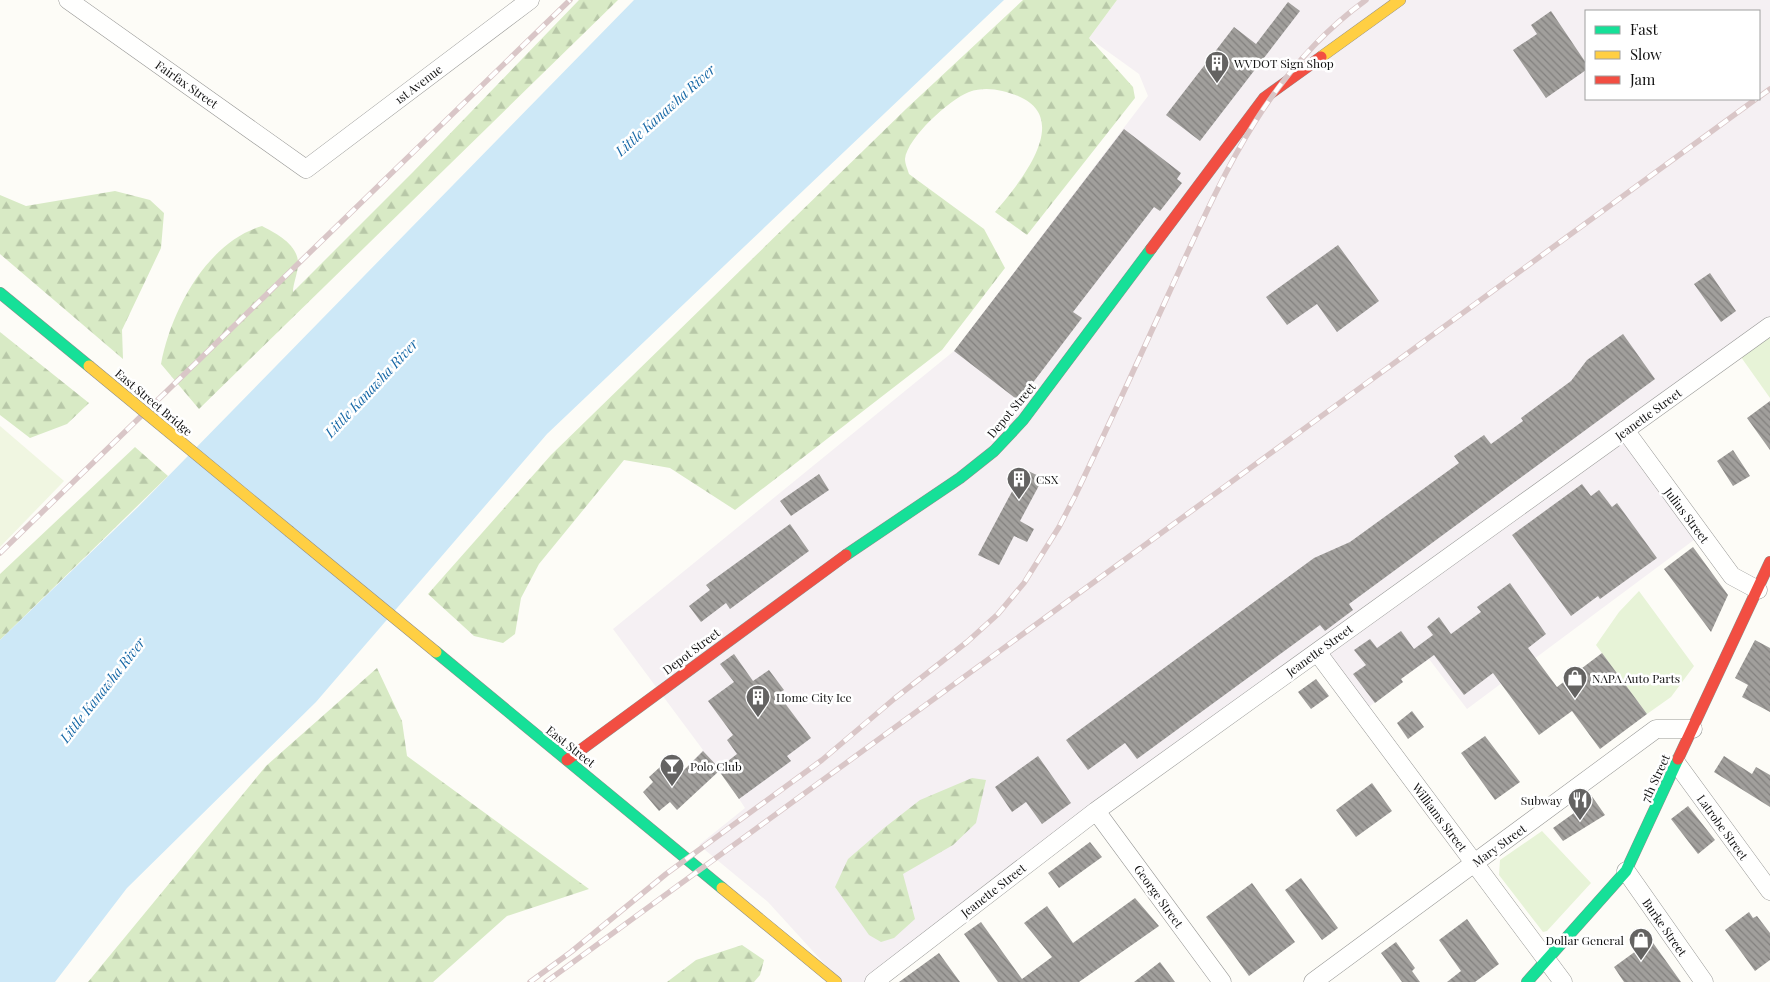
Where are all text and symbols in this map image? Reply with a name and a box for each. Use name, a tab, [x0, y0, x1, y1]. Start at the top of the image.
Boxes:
legend	[1585, 10, 1760, 100]
text: Fast	[1630, 19, 1659, 39]
text: Slow	[1630, 44, 1662, 64]
building icon: WVDOT Sign Shop	[1204, 50, 1230, 84]
place label: WVDOT Sign Shop	[1233, 55, 1334, 71]
street label: Fairfax Street	[153, 57, 222, 112]
water label: Little Kanawha River	[610, 59, 720, 161]
street label: 1st Avenue	[391, 61, 445, 107]
text: Jam	[1629, 69, 1656, 89]
water label: Little Kanawha River	[320, 334, 422, 442]
street label: East Street Bridge	[112, 365, 196, 439]
street label: Depot Street	[983, 378, 1039, 441]
street label: Jeanette Street	[1611, 384, 1685, 444]
building icon: CSX	[1006, 466, 1032, 500]
place label: CSX	[1036, 471, 1059, 487]
street label: Julius Street	[1660, 483, 1713, 546]
street label: Jeanette Street	[1282, 620, 1356, 680]
street label: Depot Street	[659, 624, 723, 678]
water label: Little Kanawha River	[54, 633, 150, 747]
shop icon: NAPA Auto Parts	[1562, 665, 1588, 699]
place label: NAPA Auto Parts	[1592, 670, 1680, 686]
building icon: Home City Ice	[745, 684, 771, 718]
place label: Home City Ice	[776, 689, 852, 705]
street label: East Street	[543, 722, 599, 771]
street label: 7th Street	[1637, 751, 1673, 805]
bar icon: Polo Club	[659, 753, 685, 787]
place label: Polo Club	[690, 758, 742, 774]
street label: Williams Street	[1408, 779, 1471, 855]
restaurant icon: Subway	[1567, 787, 1593, 821]
street label: Latrobe Street	[1694, 791, 1753, 863]
place label: Subway	[1521, 792, 1562, 808]
street label: Mary Street	[1469, 820, 1530, 870]
street label: Jeanette Street	[956, 859, 1029, 921]
street label: George Street	[1131, 861, 1188, 931]
street label: Burke Street	[1639, 895, 1691, 960]
shop icon: Dollar General	[1628, 927, 1654, 961]
place label: Dollar General	[1545, 932, 1625, 948]

